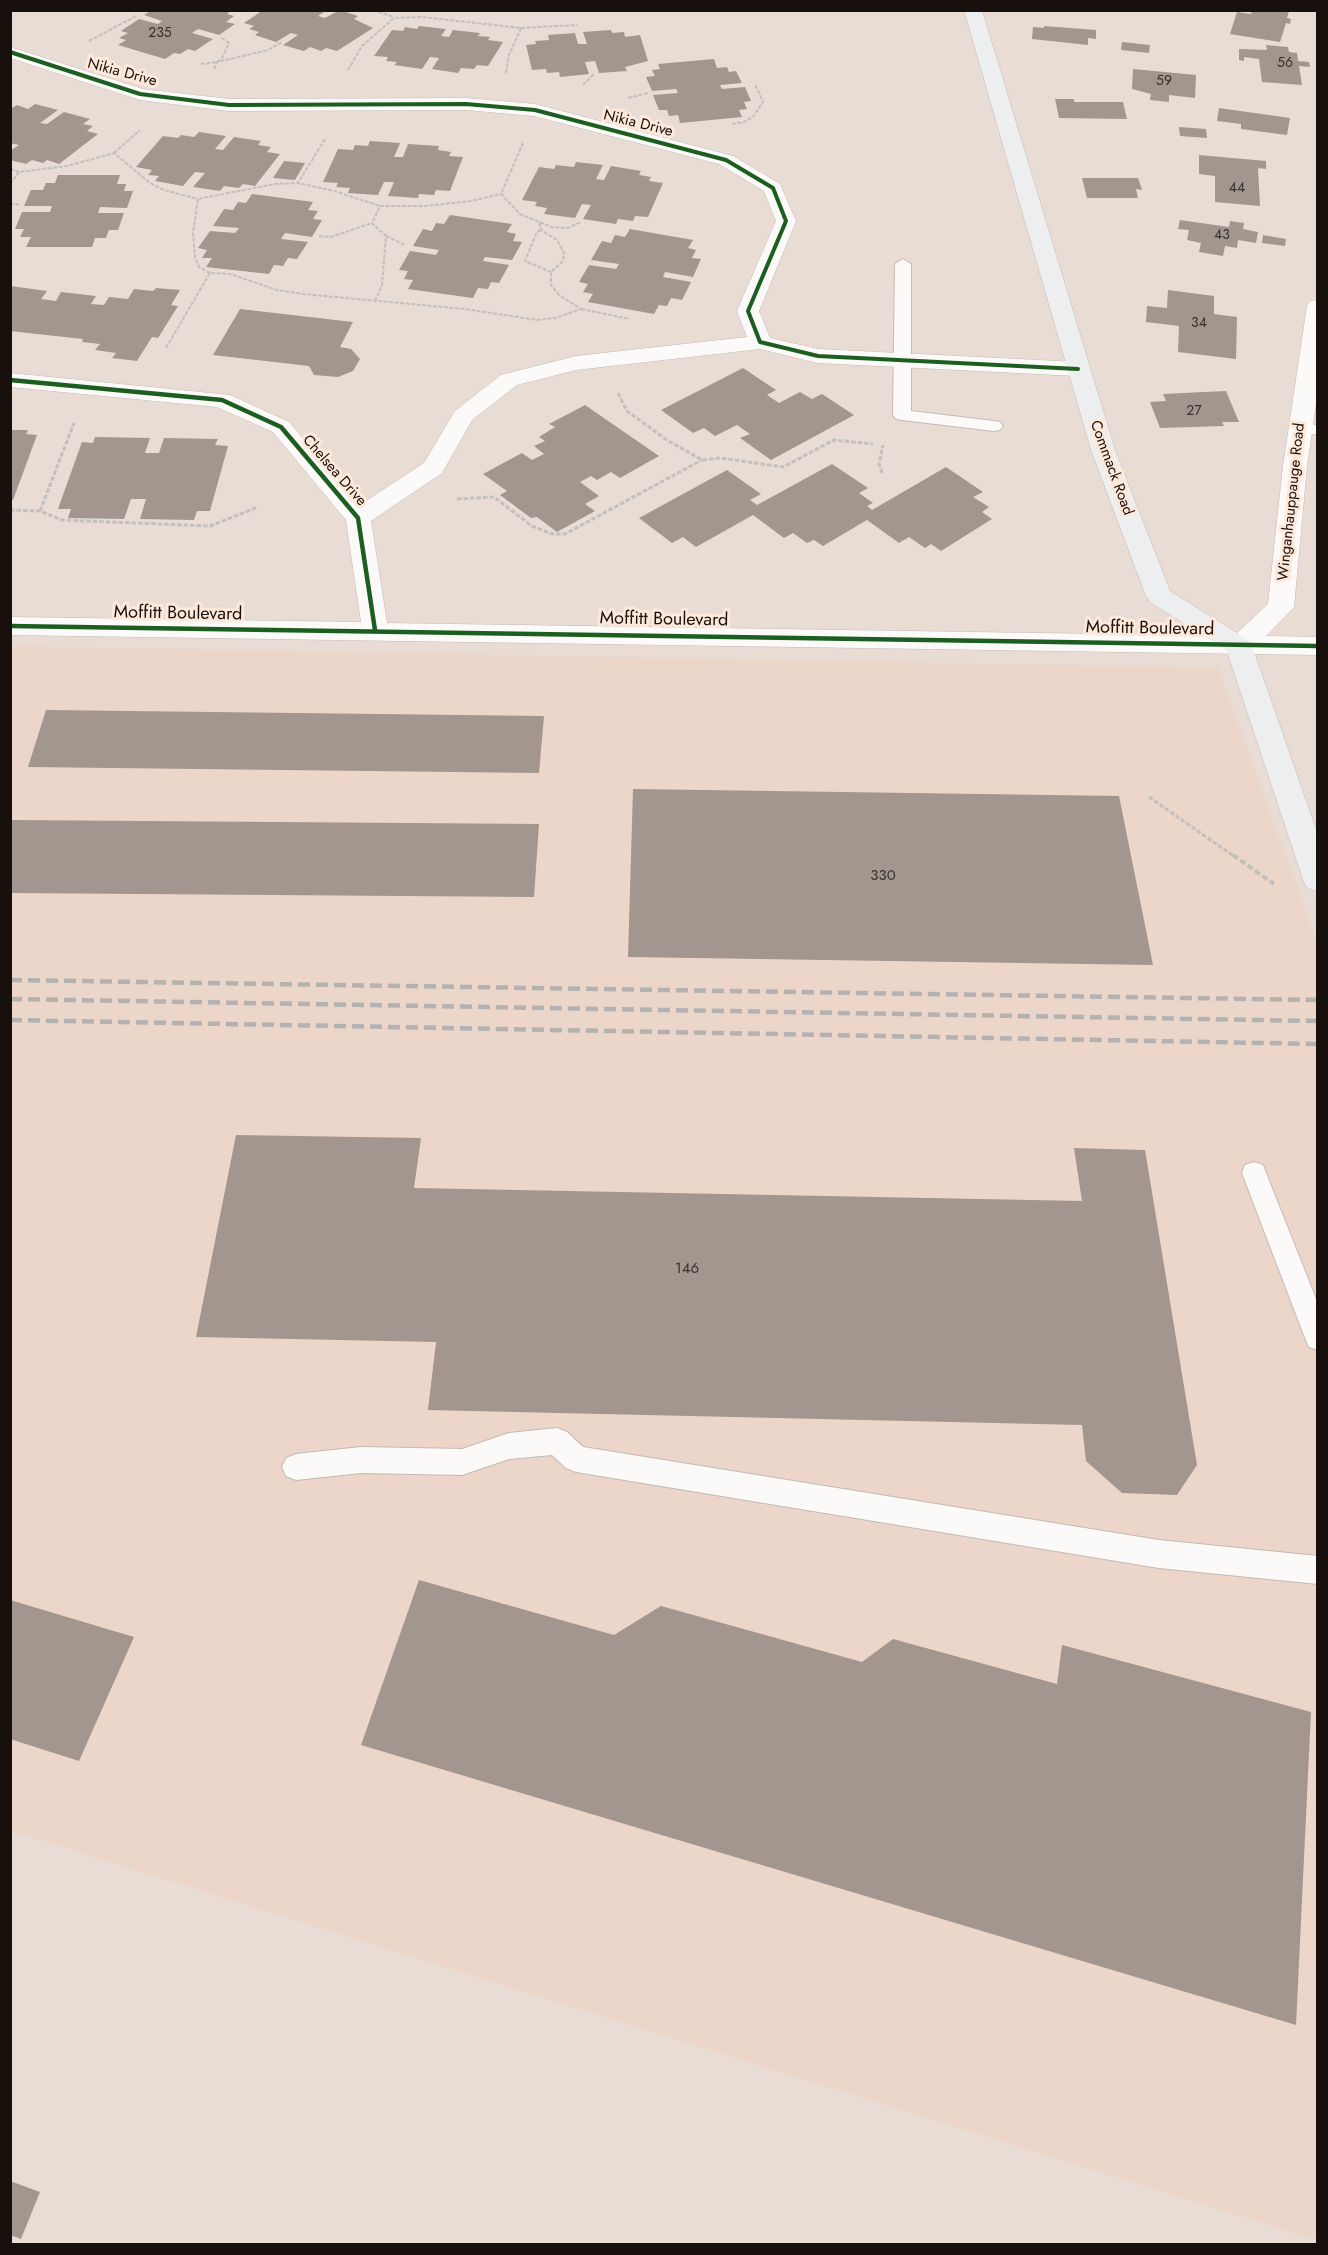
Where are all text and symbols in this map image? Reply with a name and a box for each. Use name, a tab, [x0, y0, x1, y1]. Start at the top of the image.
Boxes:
house number: 235	[148, 26, 172, 42]
street label: Nikia Drive	[85, 55, 159, 91]
house number: 56	[1277, 56, 1293, 72]
house number: 59	[1156, 74, 1172, 90]
street label: Nikia Drive	[601, 107, 675, 141]
house number: 44	[1229, 181, 1245, 197]
house number: 43	[1214, 228, 1230, 244]
house number: 34	[1191, 316, 1207, 332]
house number: 27	[1186, 404, 1202, 420]
street label: Commack Road	[1085, 418, 1137, 518]
street label: Winganhauppauge Road	[1275, 422, 1309, 582]
street label: Chelsea Drive	[298, 432, 370, 510]
street label: Moffitt Boulevard	[113, 602, 243, 626]
street label: Moffitt Boulevard	[599, 608, 729, 632]
street label: Moffitt Boulevard	[1085, 617, 1215, 641]
house number: 330	[870, 867, 896, 885]
house number: 146	[675, 1260, 699, 1278]

